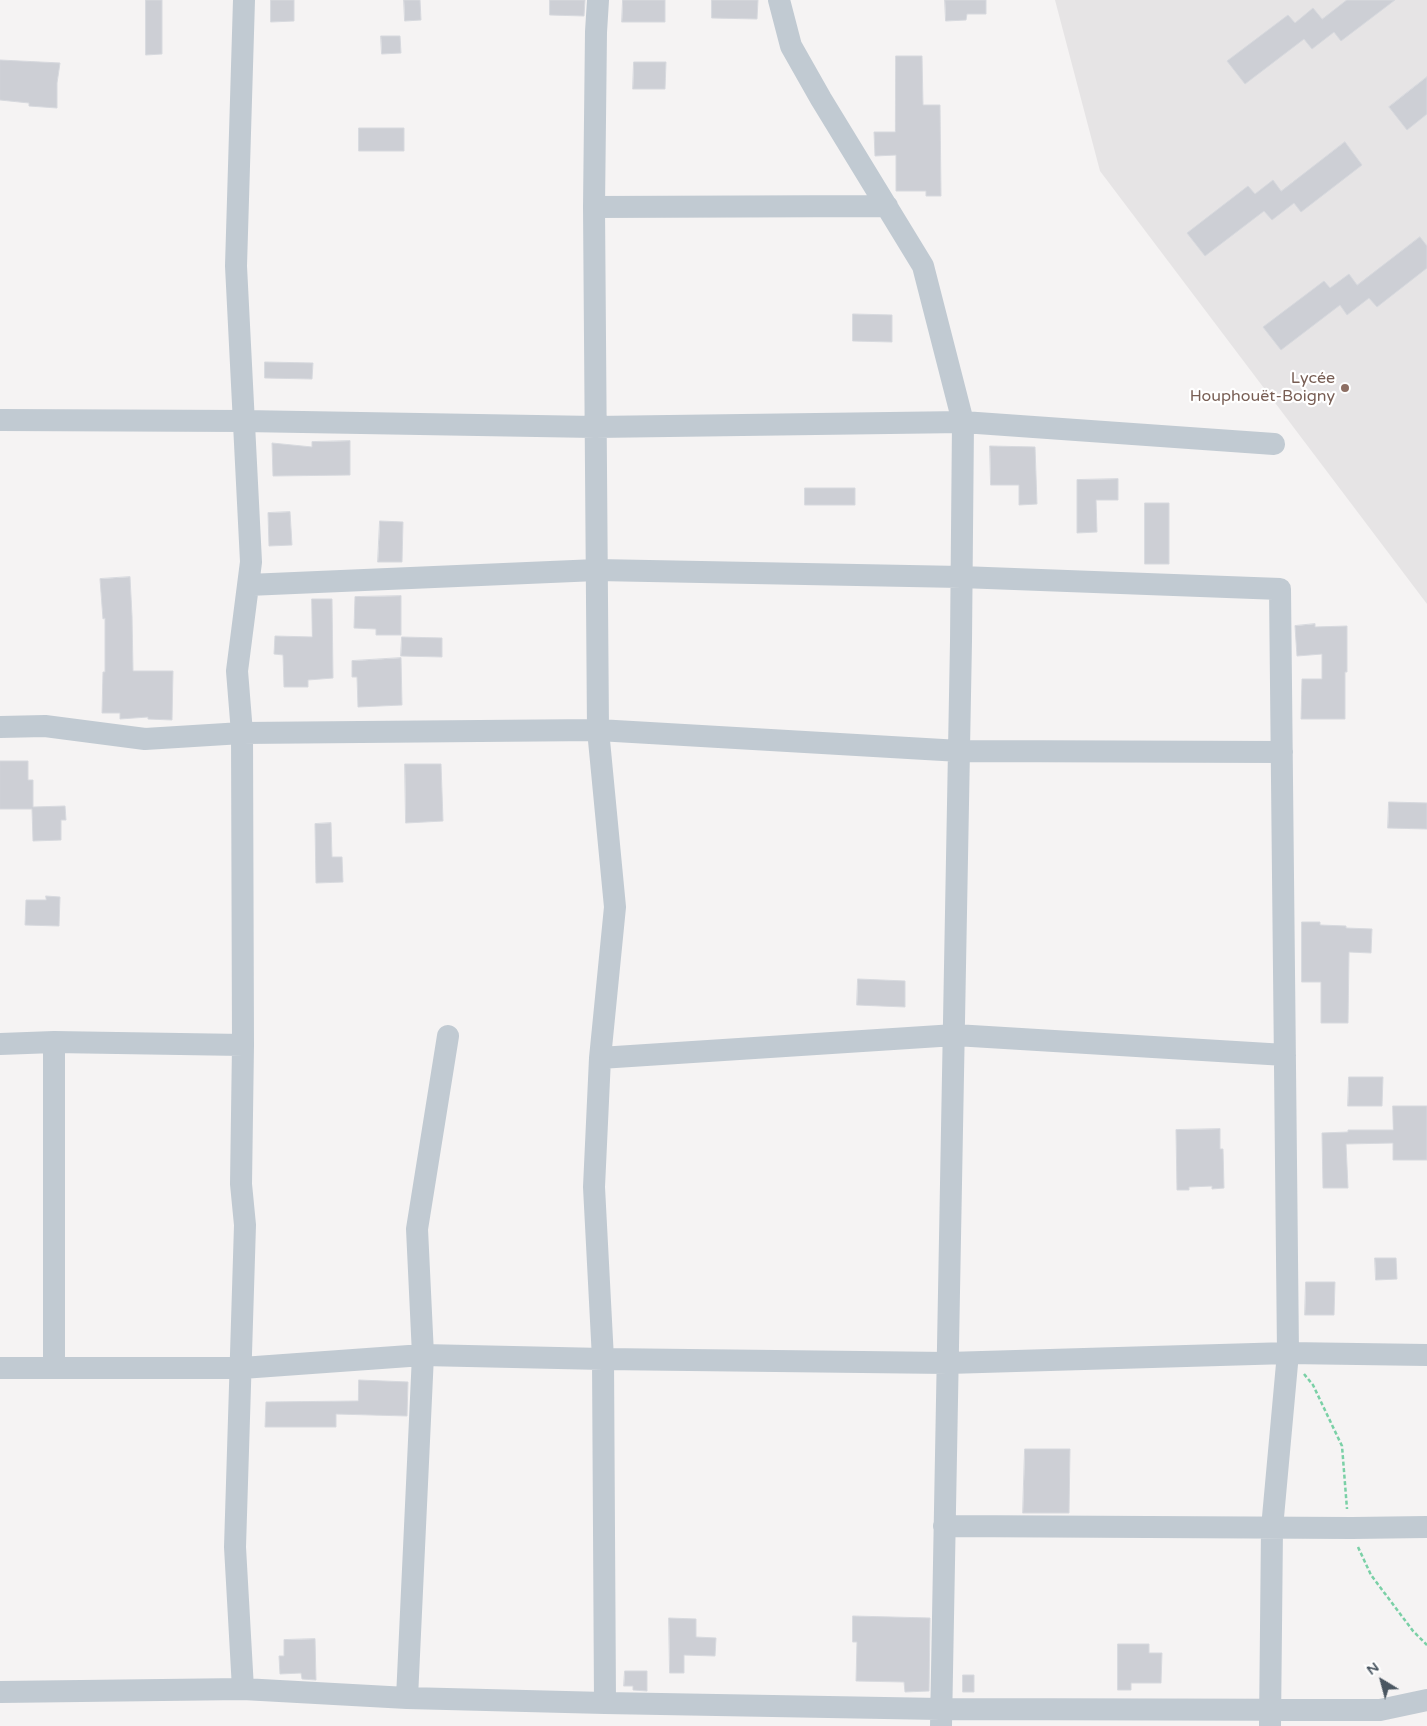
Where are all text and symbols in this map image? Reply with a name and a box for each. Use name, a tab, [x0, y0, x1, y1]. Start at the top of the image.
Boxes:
place label: Lycée Houphouët-Boigny	[1190, 369, 1335, 407]
marker: Lycée Houphouët-Boigny	[1339, 382, 1351, 394]
north arrow	[1357, 1656, 1407, 1706]
text: N	[1363, 1658, 1382, 1679]

